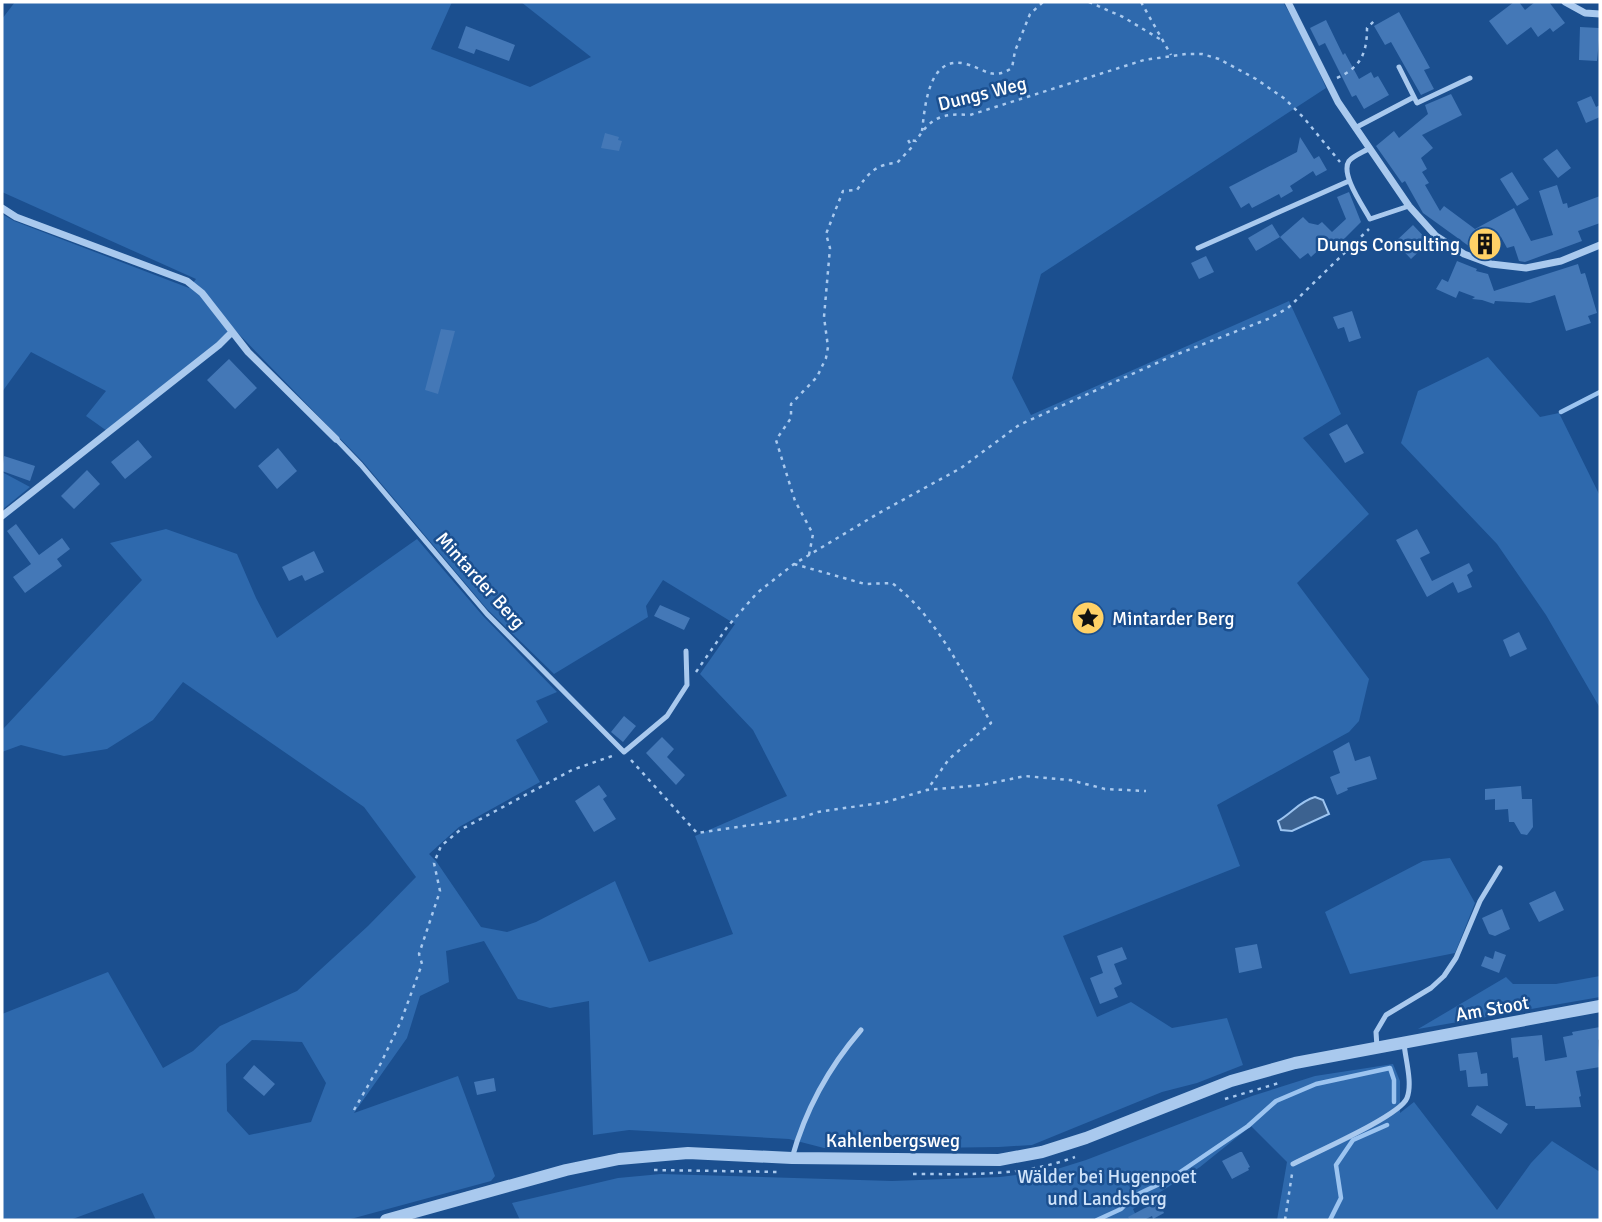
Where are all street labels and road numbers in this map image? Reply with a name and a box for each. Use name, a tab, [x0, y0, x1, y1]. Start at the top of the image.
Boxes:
street label: Dungs Weg	[935, 71, 1029, 117]
street label: Mintarder Berg	[430, 527, 530, 634]
street label: Am Stoot	[1454, 991, 1531, 1027]
street label: Kahlenbergsweg	[826, 1129, 960, 1153]

